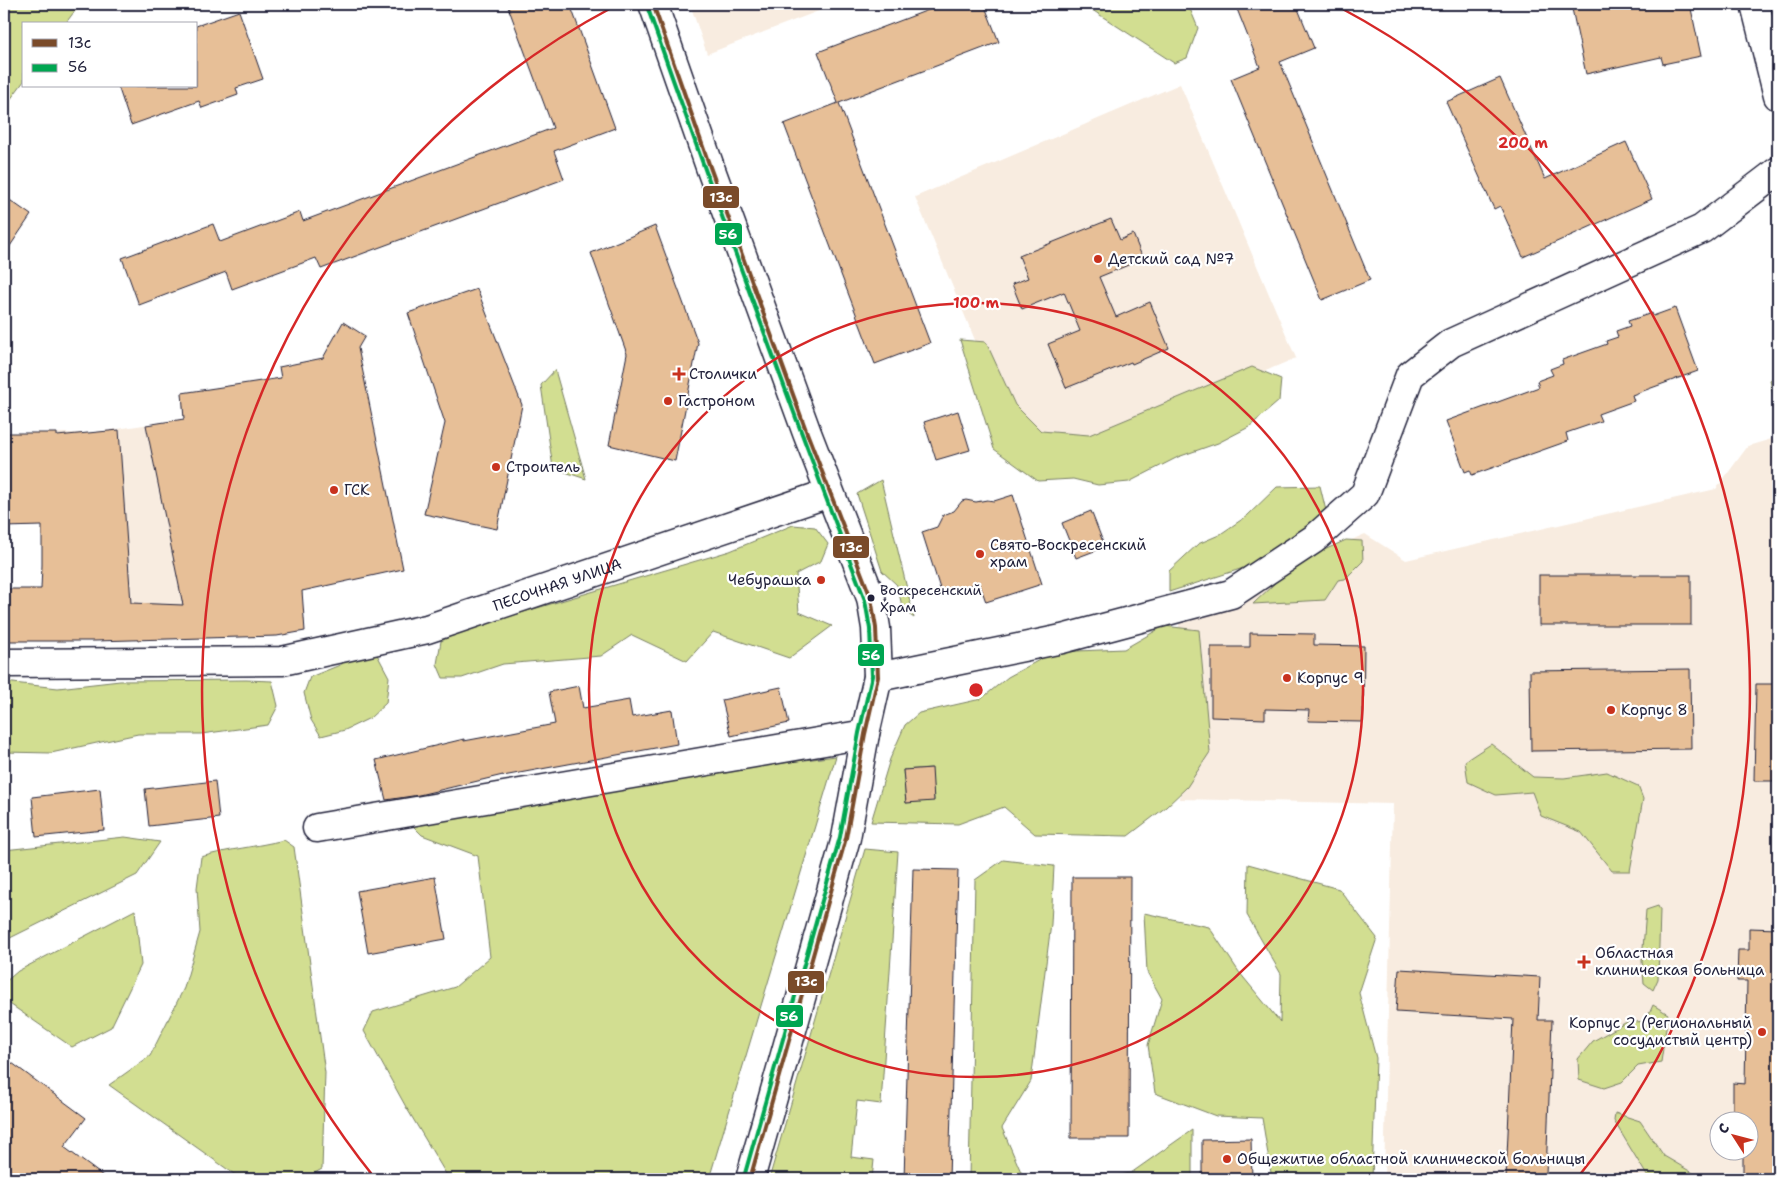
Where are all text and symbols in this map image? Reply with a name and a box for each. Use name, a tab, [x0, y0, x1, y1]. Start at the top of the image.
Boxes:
legend	[22, 22, 198, 88]
text: 13с	[68, 33, 91, 53]
text: 56	[68, 57, 87, 77]
text: 200 m	[1498, 133, 1548, 153]
line badge: 13с	[702, 185, 740, 209]
text: 13с	[709, 188, 733, 206]
line badge: 56	[714, 222, 743, 246]
text: 56	[719, 225, 737, 243]
place label: Детский сад №7	[1108, 249, 1234, 269]
marker: Детский сад №7	[1092, 253, 1104, 265]
text: 100 m	[953, 293, 999, 313]
place label: Столички	[689, 364, 757, 384]
marker: Столички	[673, 368, 685, 380]
place label: Гастроном	[678, 391, 755, 411]
marker: Гастроном	[662, 395, 674, 407]
place label: Строитель	[506, 457, 581, 477]
marker: Строитель	[490, 461, 502, 473]
place label: ГСК	[344, 480, 370, 500]
marker: ГСК	[328, 484, 340, 496]
line badge: 13с	[832, 535, 870, 559]
place label: Свято-Воскресенский храм	[990, 535, 1146, 572]
text: 13с	[839, 538, 863, 556]
marker: Свято-Воскресенский храм	[974, 548, 986, 560]
street label: ПЕСОЧНАЯ УЛИЦА	[490, 554, 624, 616]
place label: Чебурашка	[728, 570, 812, 590]
marker: Чебурашка	[815, 574, 827, 586]
place label: Воскресенский Храм	[880, 581, 982, 616]
marker: Воскресенский Храм	[866, 593, 876, 603]
line badge: 56	[857, 643, 885, 667]
text: 56	[862, 646, 880, 664]
place label: Корпус 9	[1297, 668, 1364, 688]
marker: Корпус 9	[1281, 672, 1293, 684]
centre of rings	[967, 681, 985, 699]
place label: Корпус 8	[1621, 700, 1688, 720]
marker: Корпус 8	[1605, 704, 1617, 716]
place label: Областная клиническая больница	[1595, 943, 1765, 980]
marker: Областная клиническая больница	[1577, 955, 1591, 969]
line badge: 13с	[787, 970, 825, 994]
text: 13с	[794, 972, 818, 990]
line badge: 56	[775, 1004, 804, 1028]
text: 56	[780, 1007, 798, 1025]
place label: Корпус 2 (Региональный сосудистый центр)	[1569, 1013, 1752, 1050]
marker: Корпус 2 (Региональный сосудистый центр)	[1756, 1026, 1768, 1038]
north arrow	[1710, 1110, 1760, 1160]
text: С	[1714, 1120, 1733, 1137]
place label: Общежитие областной клинической больницы	[1237, 1149, 1585, 1169]
marker: Общежитие областной клинической больницы	[1221, 1153, 1233, 1165]

